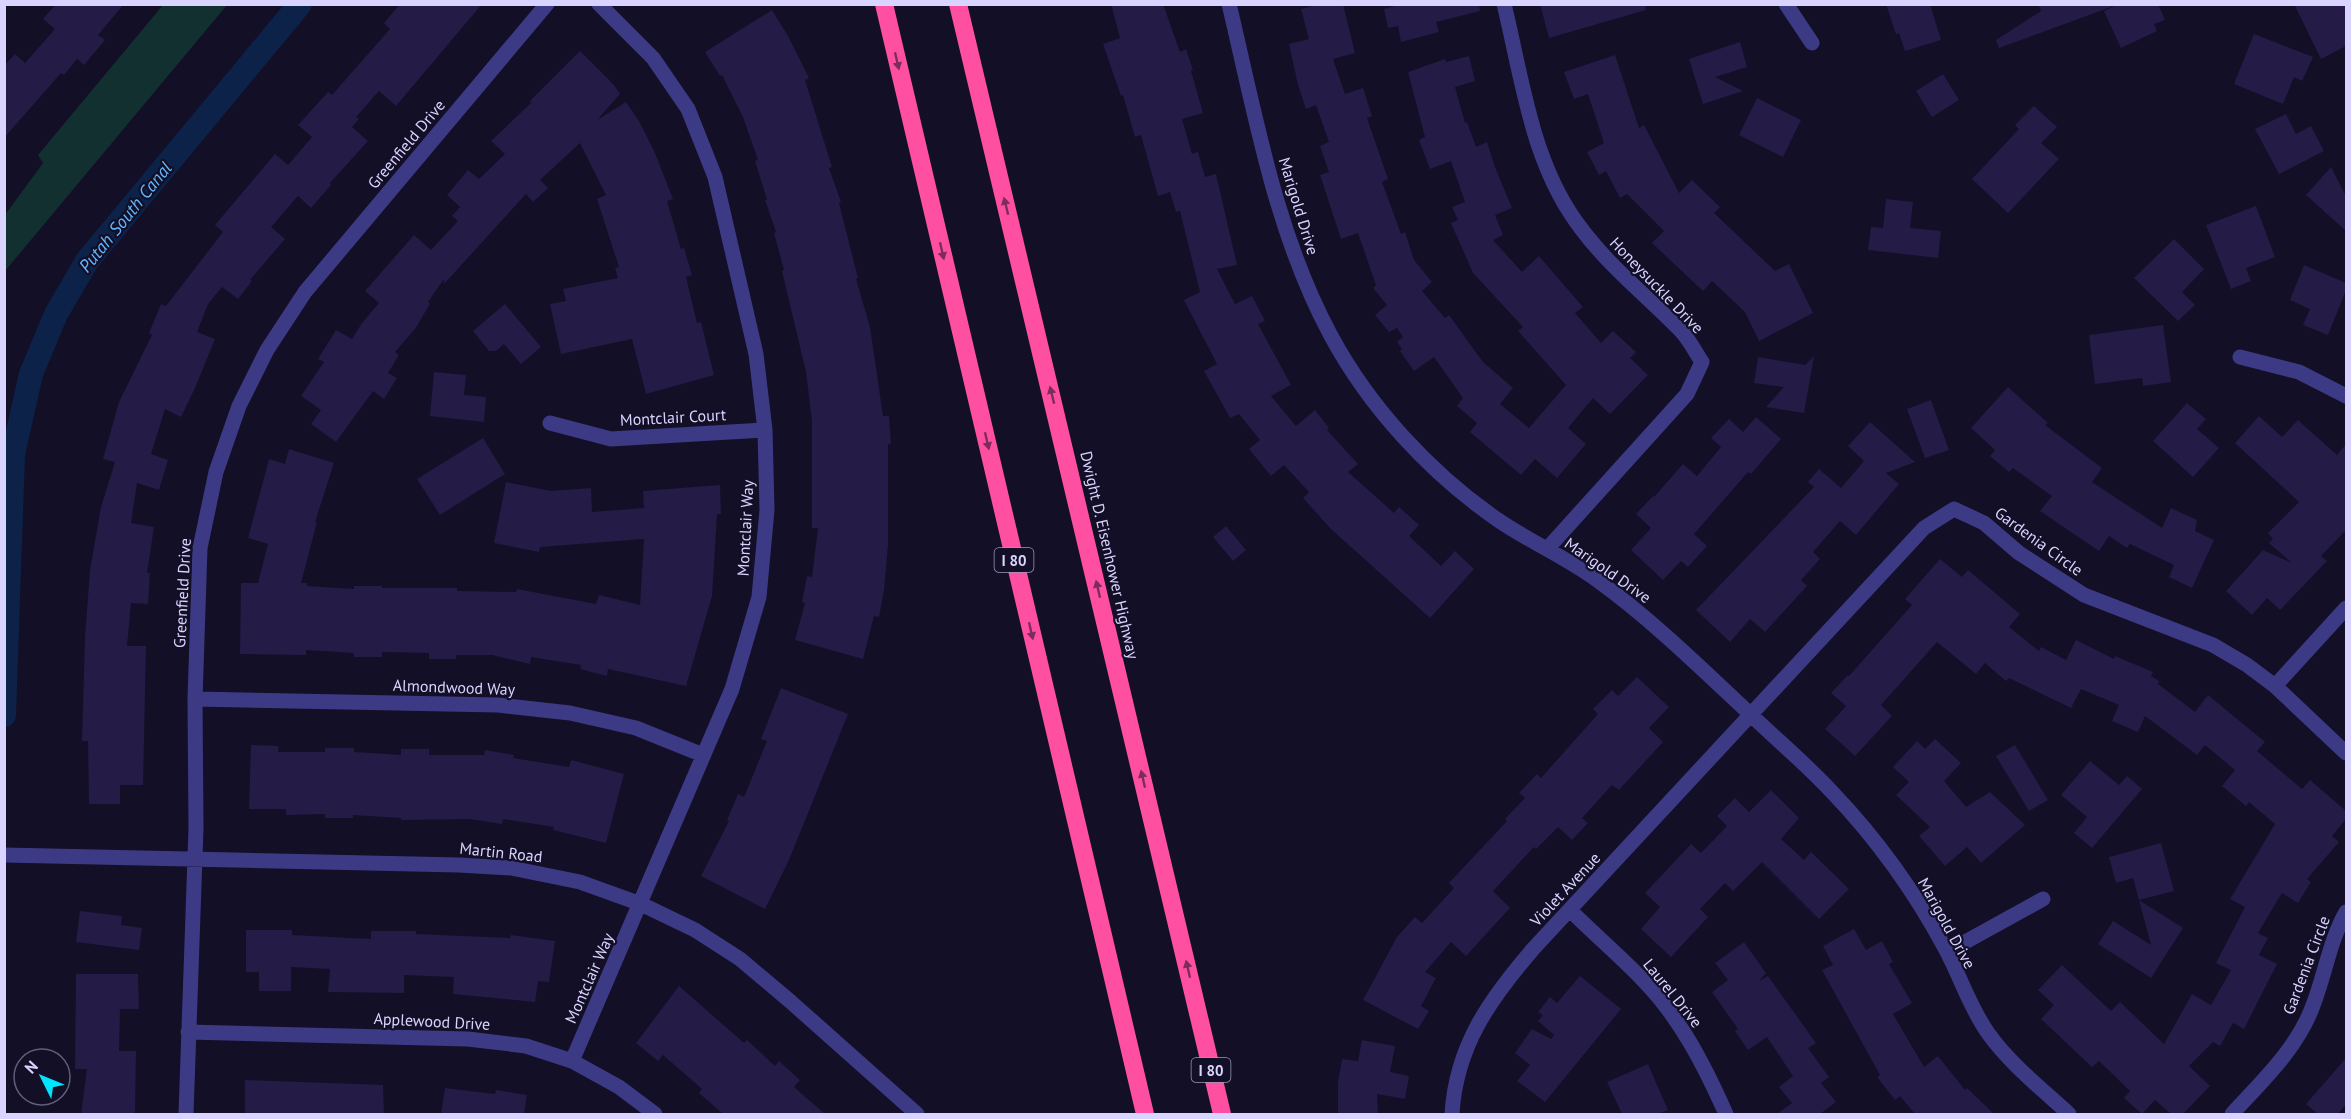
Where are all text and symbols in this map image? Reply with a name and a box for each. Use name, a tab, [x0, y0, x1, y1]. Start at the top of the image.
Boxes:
one-way arrow	[893, 52, 902, 71]
street label: Greenfield Drive	[363, 95, 449, 193]
street label: Marigold Drive	[1275, 155, 1323, 257]
water label: Putah South Canal	[73, 157, 177, 277]
one-way arrow	[1001, 196, 1011, 215]
street label: Honeysuckle Drive	[1606, 233, 1708, 337]
one-way arrow	[937, 242, 947, 260]
one-way arrow	[1047, 386, 1057, 404]
street label: Montclair Court	[619, 404, 727, 430]
one-way arrow	[982, 432, 992, 450]
street label: Dwight D. Eisenhower Highway	[1076, 449, 1144, 661]
street label: Montclair Way	[732, 479, 758, 577]
street label: Gardenia Circle	[1991, 502, 2087, 580]
street label: Marigold Drive	[1561, 533, 1655, 607]
street label: Greenfield Drive	[169, 537, 195, 649]
road number: I 80	[994, 548, 1034, 572]
one-way arrow	[1093, 580, 1103, 599]
one-way arrow	[1027, 622, 1037, 640]
street label: Almondwood Way	[393, 675, 516, 699]
one-way arrow	[1138, 769, 1147, 788]
street label: Martin Road	[459, 838, 543, 866]
street label: Violet Avenue	[1525, 848, 1604, 931]
street label: Marigold Drive	[1914, 874, 1980, 972]
street label: Gardenia Circle	[2278, 913, 2334, 1017]
street label: Montclair Way	[560, 929, 618, 1026]
street label: Laurel Drive	[1639, 954, 1707, 1032]
one-way arrow	[1182, 960, 1192, 978]
street label: Applewood Drive	[373, 1008, 491, 1034]
north arrow	[12, 1047, 72, 1107]
text: N	[20, 1056, 42, 1077]
road number: I 80	[1192, 1058, 1230, 1082]

